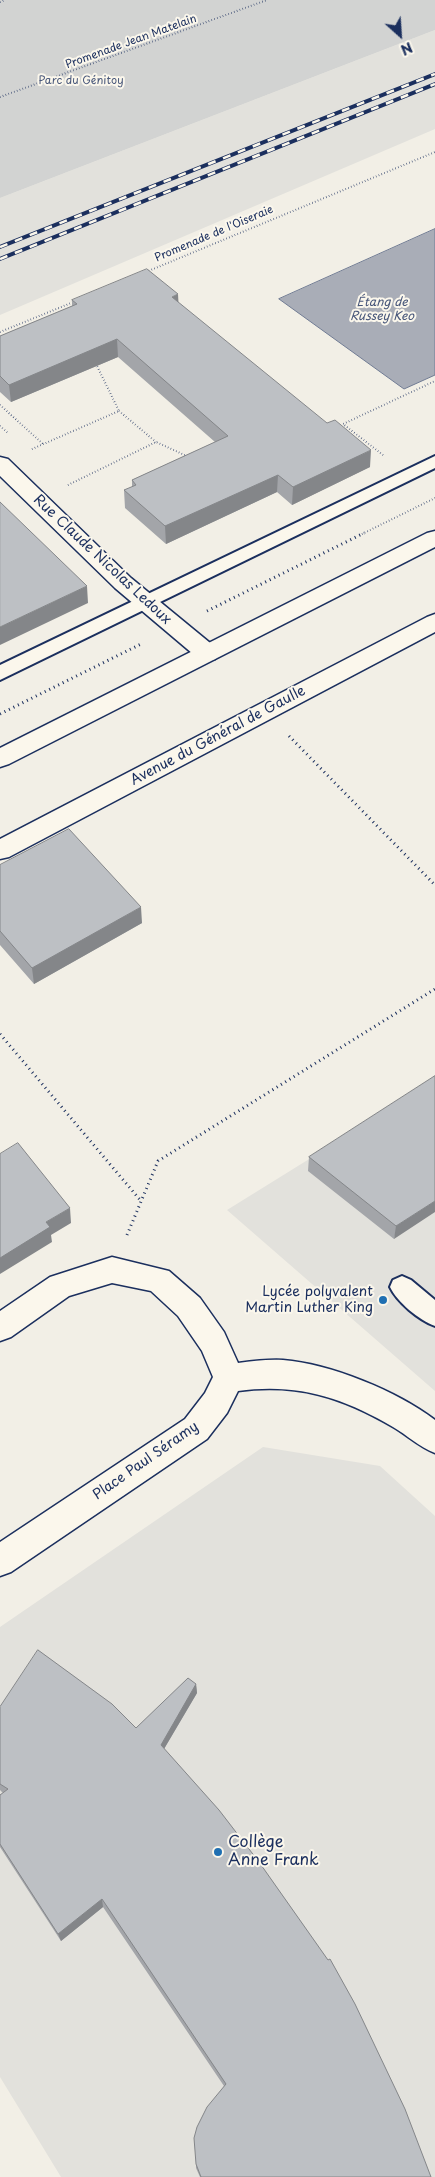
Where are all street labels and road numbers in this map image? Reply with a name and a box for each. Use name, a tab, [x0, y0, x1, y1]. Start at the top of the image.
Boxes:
street label: Promenade Jean Matelain	[64, 12, 198, 72]
street label: Promenade de l'Oiseraie	[153, 203, 275, 265]
street label: Rue Claude Nicolas Ledoux	[30, 492, 174, 628]
street label: Avenue du Général de Gaulle	[128, 683, 308, 789]
street label: Place Paul Séramy	[90, 1418, 202, 1504]

